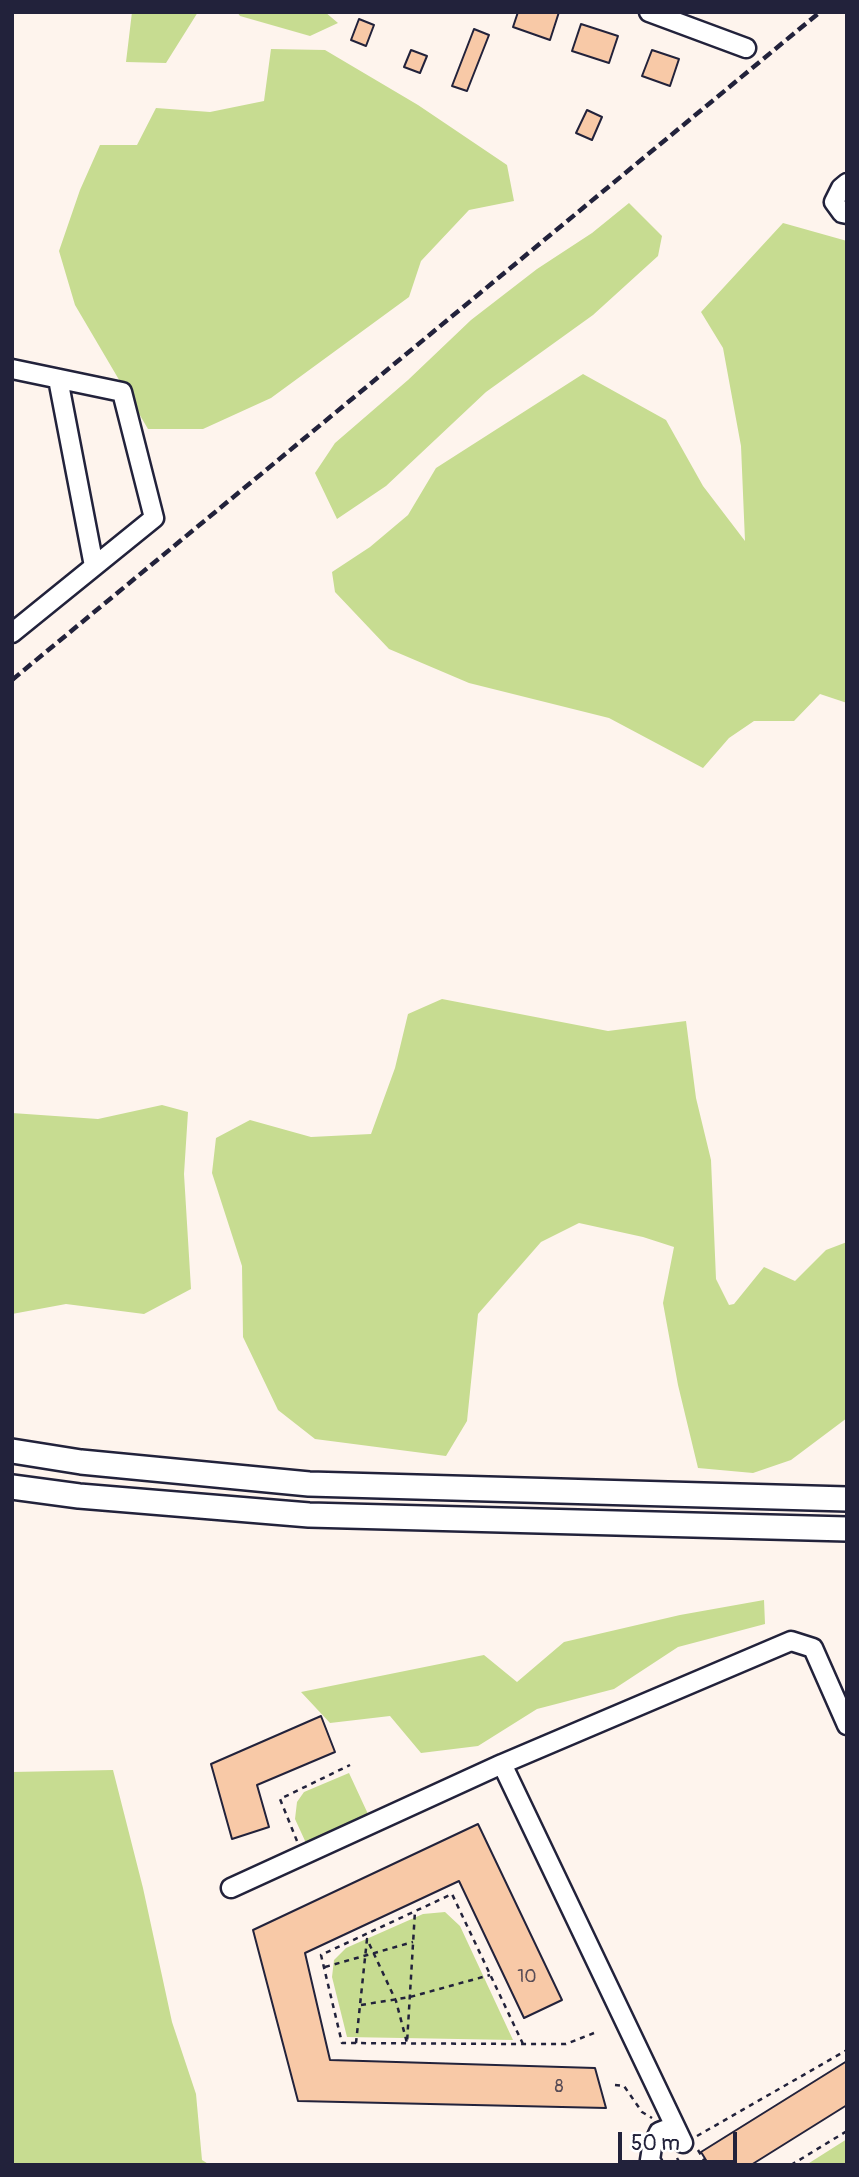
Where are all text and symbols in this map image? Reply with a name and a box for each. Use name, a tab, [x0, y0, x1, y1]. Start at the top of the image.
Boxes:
house number: 10	[517, 1966, 537, 1988]
house number: 8	[554, 2076, 564, 2098]
scale bar	[621, 2118, 740, 2162]
text: 50 m	[631, 2130, 680, 2157]

